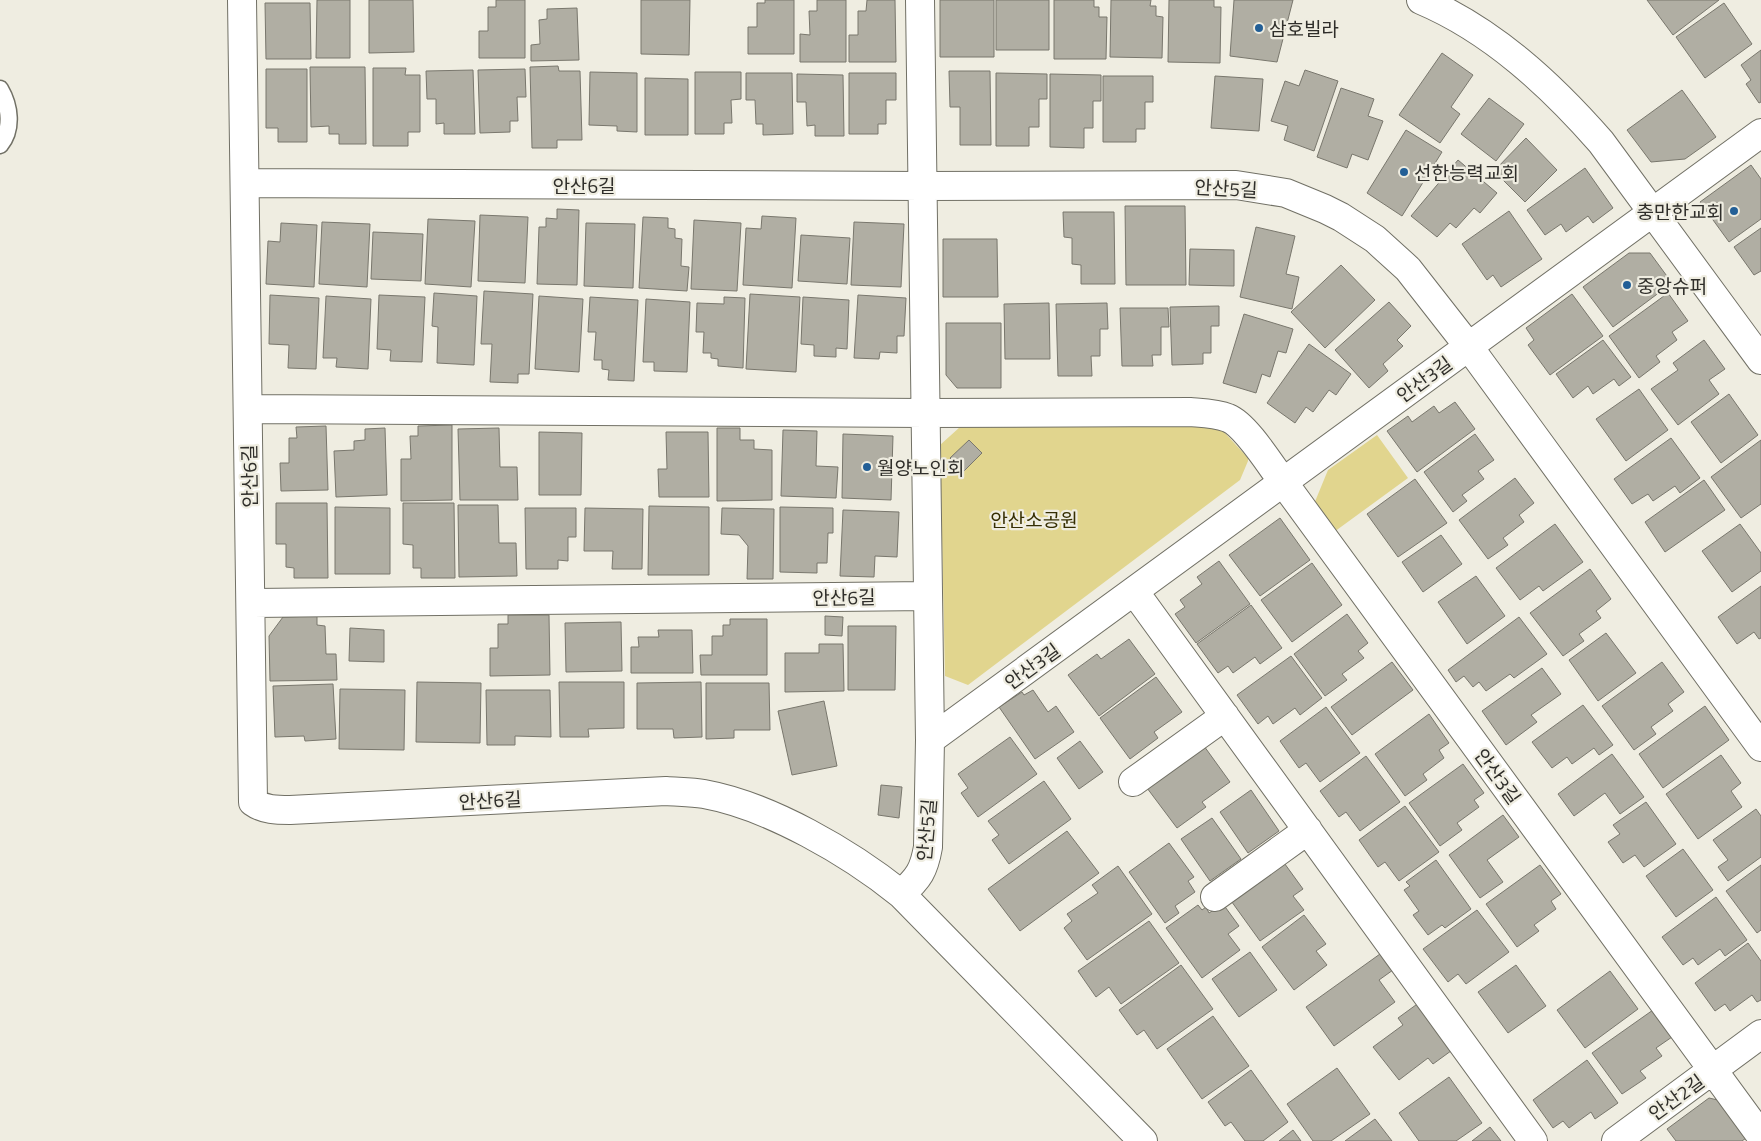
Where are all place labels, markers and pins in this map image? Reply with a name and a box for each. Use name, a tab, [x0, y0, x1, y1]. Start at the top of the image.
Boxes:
place label: 삼호빌라	[1269, 14, 1339, 43]
marker: 삼호빌라	[1253, 22, 1265, 34]
place label: 선한능력교회	[1414, 158, 1519, 187]
marker: 선한능력교회	[1398, 166, 1410, 178]
place label: 충만한교회	[1637, 197, 1724, 226]
marker: 충만한교회	[1728, 205, 1740, 217]
place label: 중앙슈퍼	[1637, 271, 1707, 300]
marker: 중앙슈퍼	[1621, 279, 1633, 291]
place label: 월양노인회	[877, 453, 964, 482]
marker: 월양노인회	[861, 461, 873, 473]

